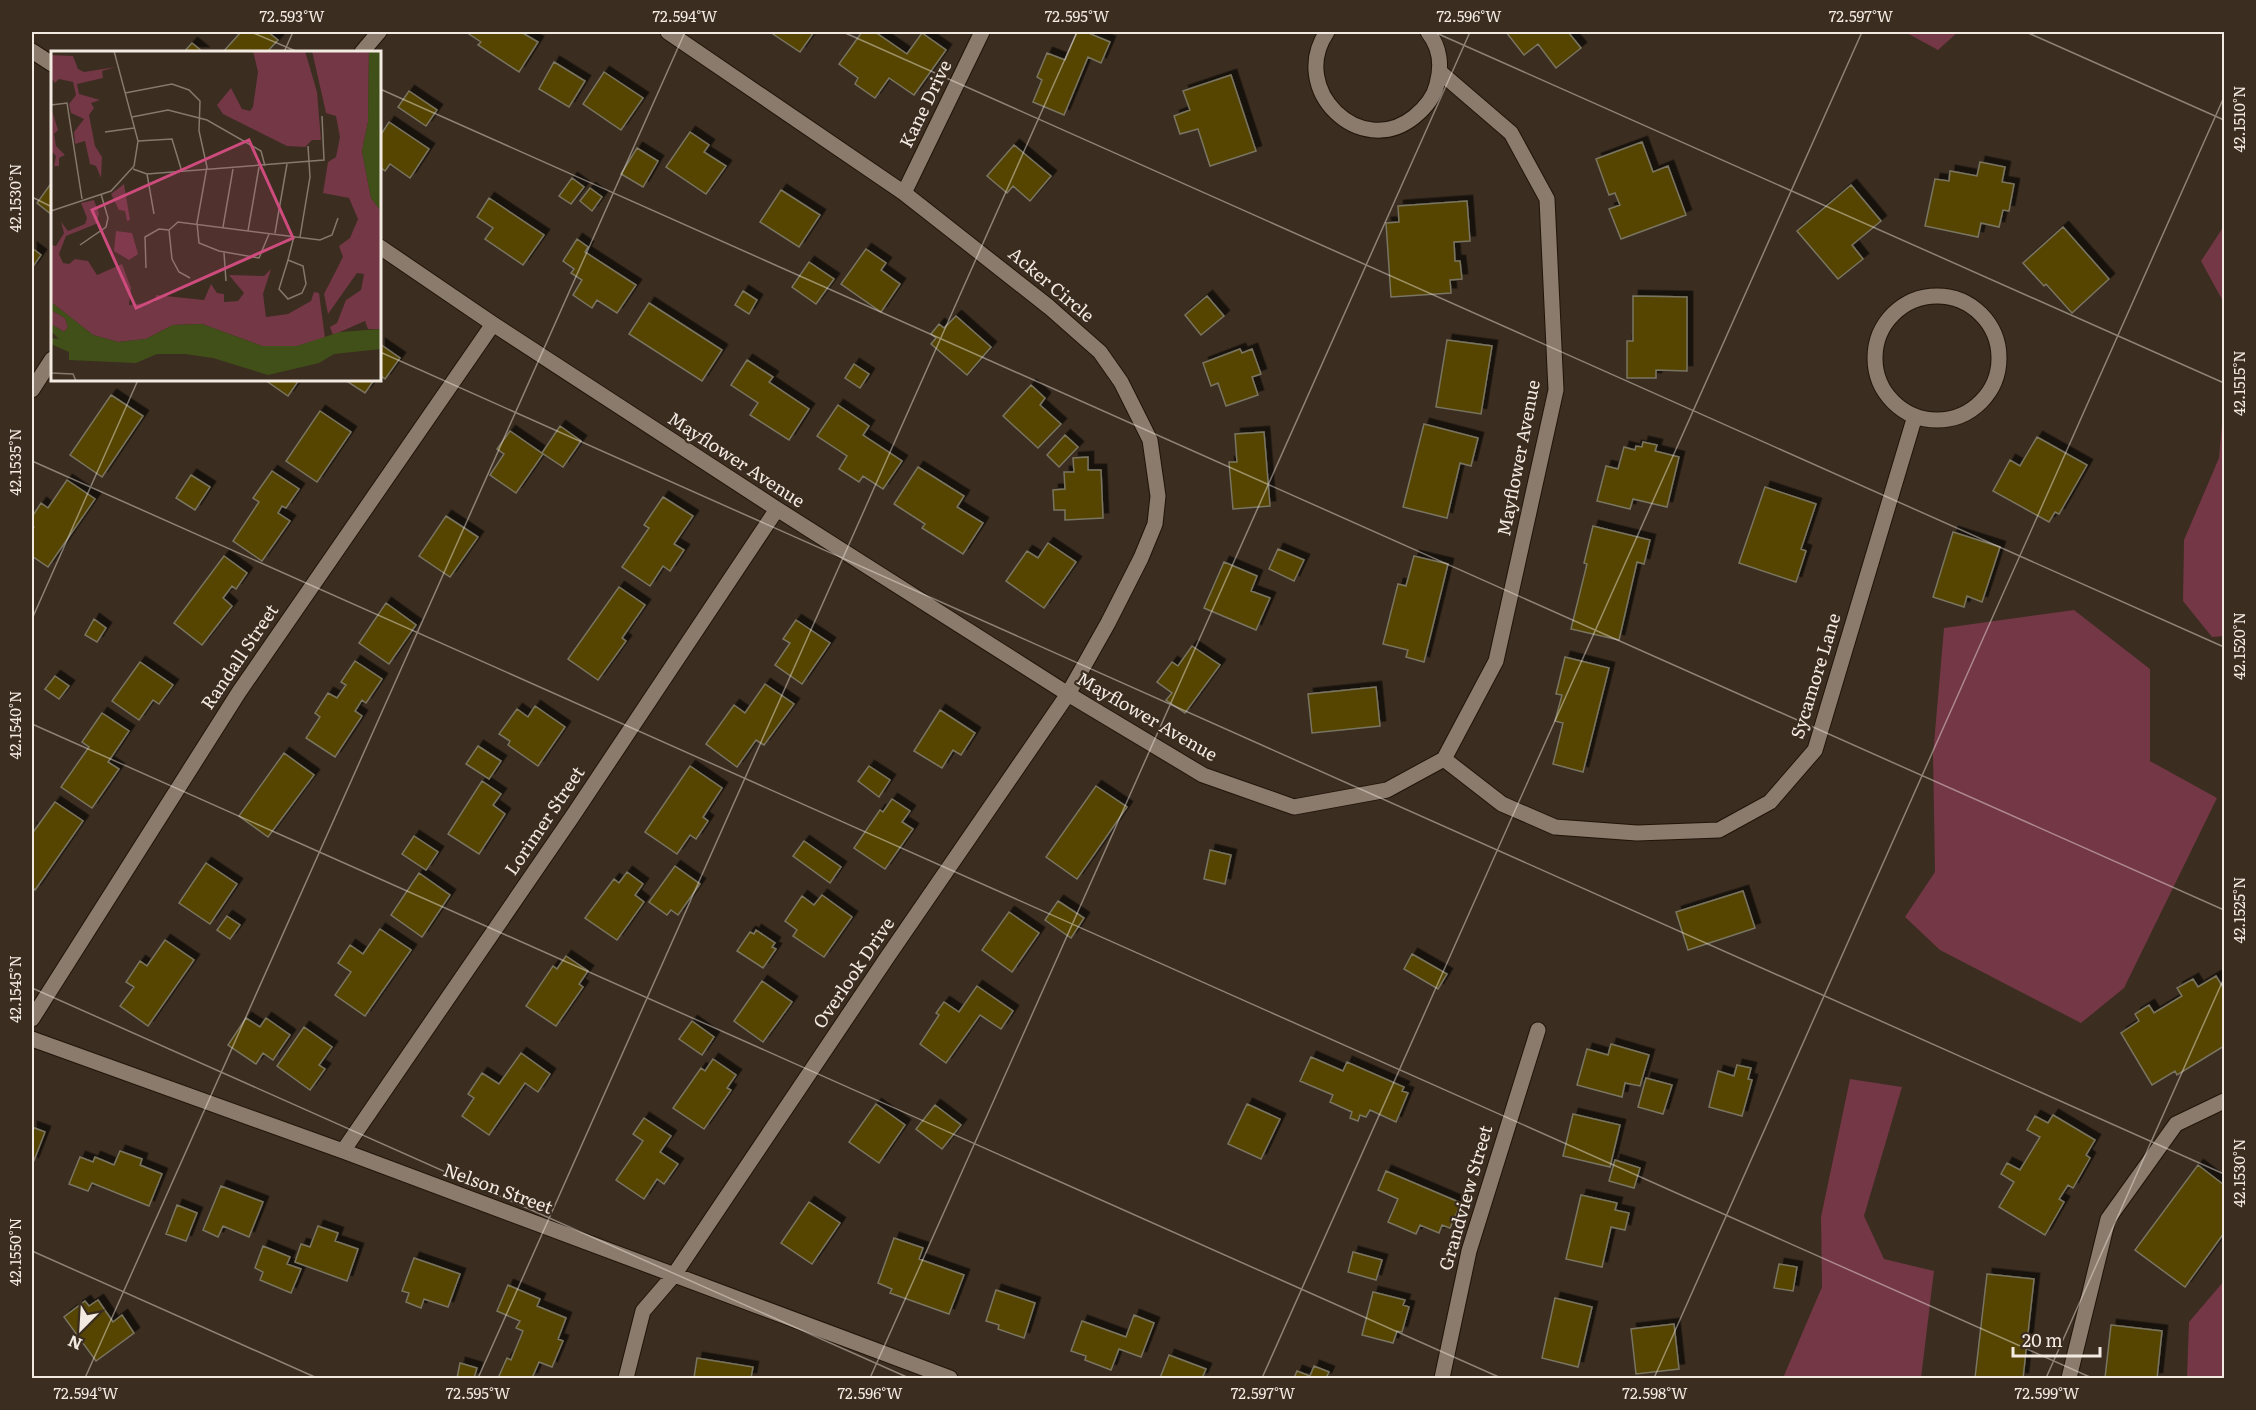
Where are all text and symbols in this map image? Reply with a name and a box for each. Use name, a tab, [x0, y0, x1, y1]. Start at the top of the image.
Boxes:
text: 72.593°W	[259, 4, 325, 27]
text: 72.594°W	[653, 4, 718, 27]
text: 72.595°W	[1045, 4, 1110, 27]
text: 72.596°W	[1436, 4, 1502, 27]
text: 72.597°W	[1829, 4, 1894, 27]
inset map	[51, 51, 381, 381]
street label: Kane Drive	[892, 55, 958, 152]
text: 42.1510°N	[2227, 86, 2250, 152]
text: 42.1530°N	[3, 164, 26, 232]
street label: Acker Circle	[1003, 240, 1101, 328]
text: 42.1515°N	[2227, 350, 2250, 416]
street label: Mayflower Avenue	[1489, 377, 1546, 538]
street label: Mayflower Avenue	[663, 404, 811, 513]
text: 42.1535°N	[3, 428, 26, 496]
street label: Randall Street	[193, 597, 284, 714]
street label: Sycamore Lane	[1783, 609, 1846, 742]
text: 42.1520°N	[2227, 612, 2250, 680]
street label: Mayflower Avenue	[1072, 664, 1223, 767]
text: 42.1540°N	[3, 691, 26, 760]
street label: Lorimer Street	[497, 760, 591, 880]
text: 42.1525°N	[2227, 876, 2250, 944]
street label: Overlook Drive	[805, 911, 900, 1033]
text: 42.1545°N	[3, 955, 26, 1023]
street label: Grandview Street	[1431, 1121, 1498, 1273]
text: 42.1530°N	[2227, 1139, 2250, 1207]
street label: Nelson Street	[440, 1155, 558, 1220]
text: 42.1550°N	[3, 1218, 26, 1286]
north arrow	[51, 1299, 111, 1359]
scale bar	[2013, 1320, 2100, 1358]
text: 20 m	[2022, 1326, 2063, 1353]
text: N	[63, 1330, 86, 1357]
text: 72.594°W	[54, 1381, 119, 1404]
text: 72.595°W	[446, 1381, 511, 1404]
text: 72.596°W	[837, 1381, 903, 1404]
text: 72.597°W	[1231, 1381, 1296, 1404]
text: 72.598°W	[1622, 1381, 1688, 1404]
text: 72.599°W	[2015, 1381, 2080, 1404]

